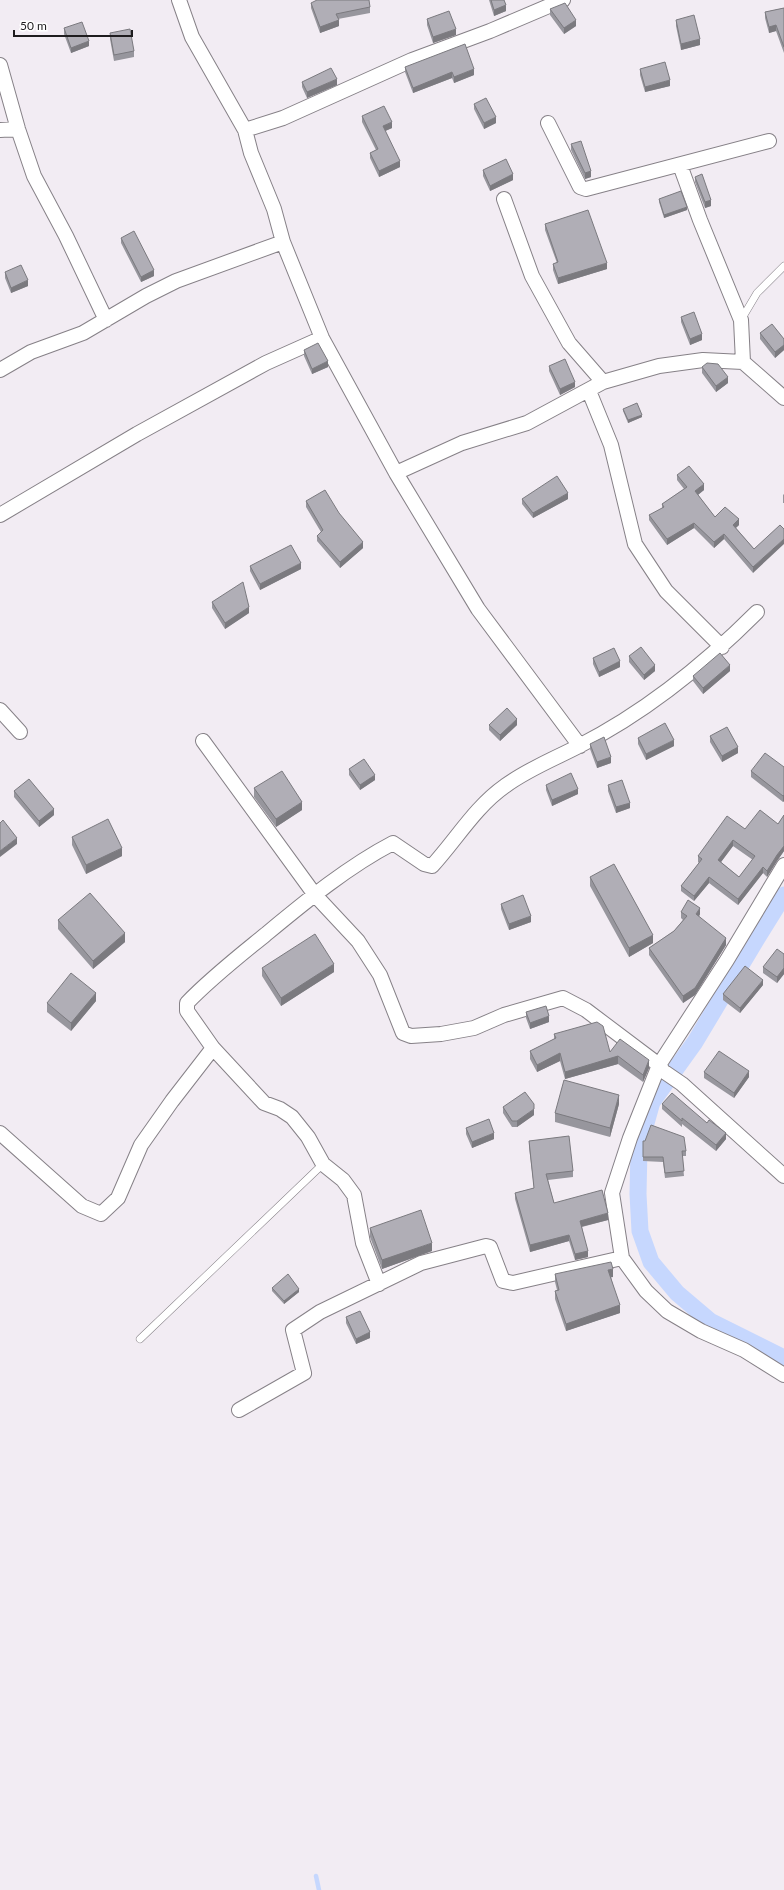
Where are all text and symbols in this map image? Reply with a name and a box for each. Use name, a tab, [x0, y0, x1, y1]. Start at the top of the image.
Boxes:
scale bar	[14, 12, 132, 38]
text: 50 m	[20, 18, 47, 33]

